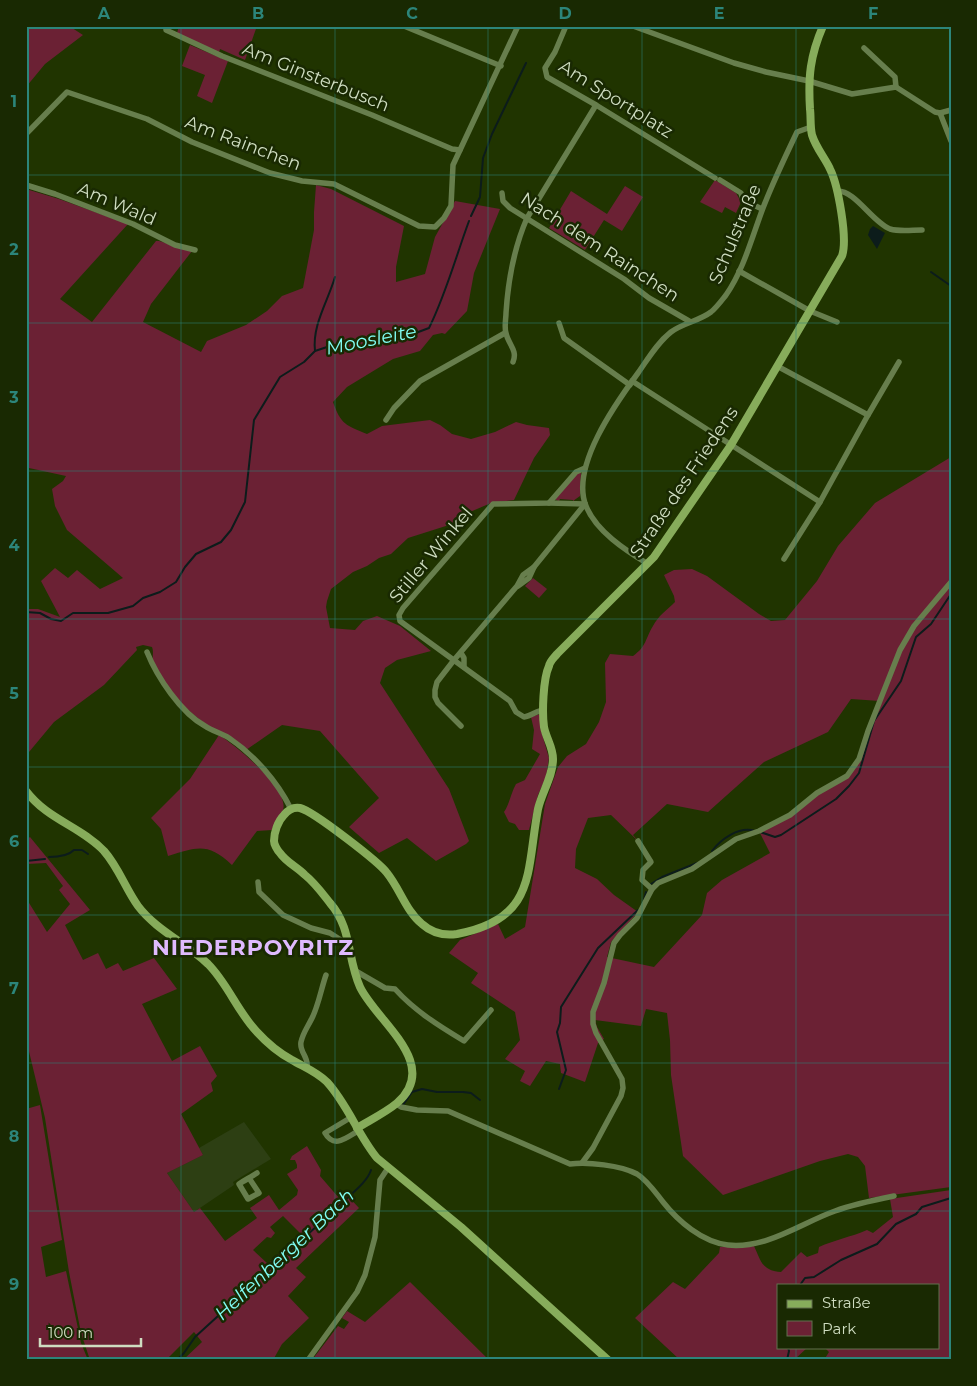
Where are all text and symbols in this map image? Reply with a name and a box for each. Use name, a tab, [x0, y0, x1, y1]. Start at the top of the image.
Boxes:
text: A	[97, 4, 111, 23]
text: B	[252, 4, 264, 23]
text: C	[406, 4, 418, 23]
text: D	[558, 4, 572, 23]
text: E	[714, 4, 724, 23]
text: F	[868, 4, 878, 23]
street label: Am Ginsterbusch	[239, 37, 393, 117]
street label: Am Sportplatz	[555, 55, 677, 143]
text: 1	[11, 92, 17, 111]
street label: Am Rainchen	[182, 111, 304, 175]
street label: Am Wald	[74, 178, 160, 230]
street label: Schulstraße	[704, 181, 766, 287]
street label: Nach dem Rainchen	[517, 187, 683, 307]
text: 2	[9, 240, 19, 259]
water label: Moosleite	[324, 319, 418, 360]
text: 3	[8, 388, 19, 407]
street label: Straße des Friedens	[625, 402, 743, 562]
street label: Stiller Winkel	[384, 503, 478, 607]
text: 4	[8, 536, 20, 555]
text: 5	[9, 684, 19, 703]
text: 6	[9, 832, 19, 851]
district label: NIEDERPOYRITZ	[152, 934, 354, 961]
text: 7	[9, 979, 19, 998]
text: 8	[9, 1127, 19, 1146]
water label: Helfenberger Bach	[210, 1184, 359, 1325]
text: 9	[9, 1275, 19, 1294]
legend	[777, 1284, 940, 1348]
text: Straße	[822, 1293, 871, 1312]
scale bar	[40, 1316, 141, 1348]
text: Park	[822, 1319, 856, 1338]
text: 100 m	[48, 1323, 93, 1342]

